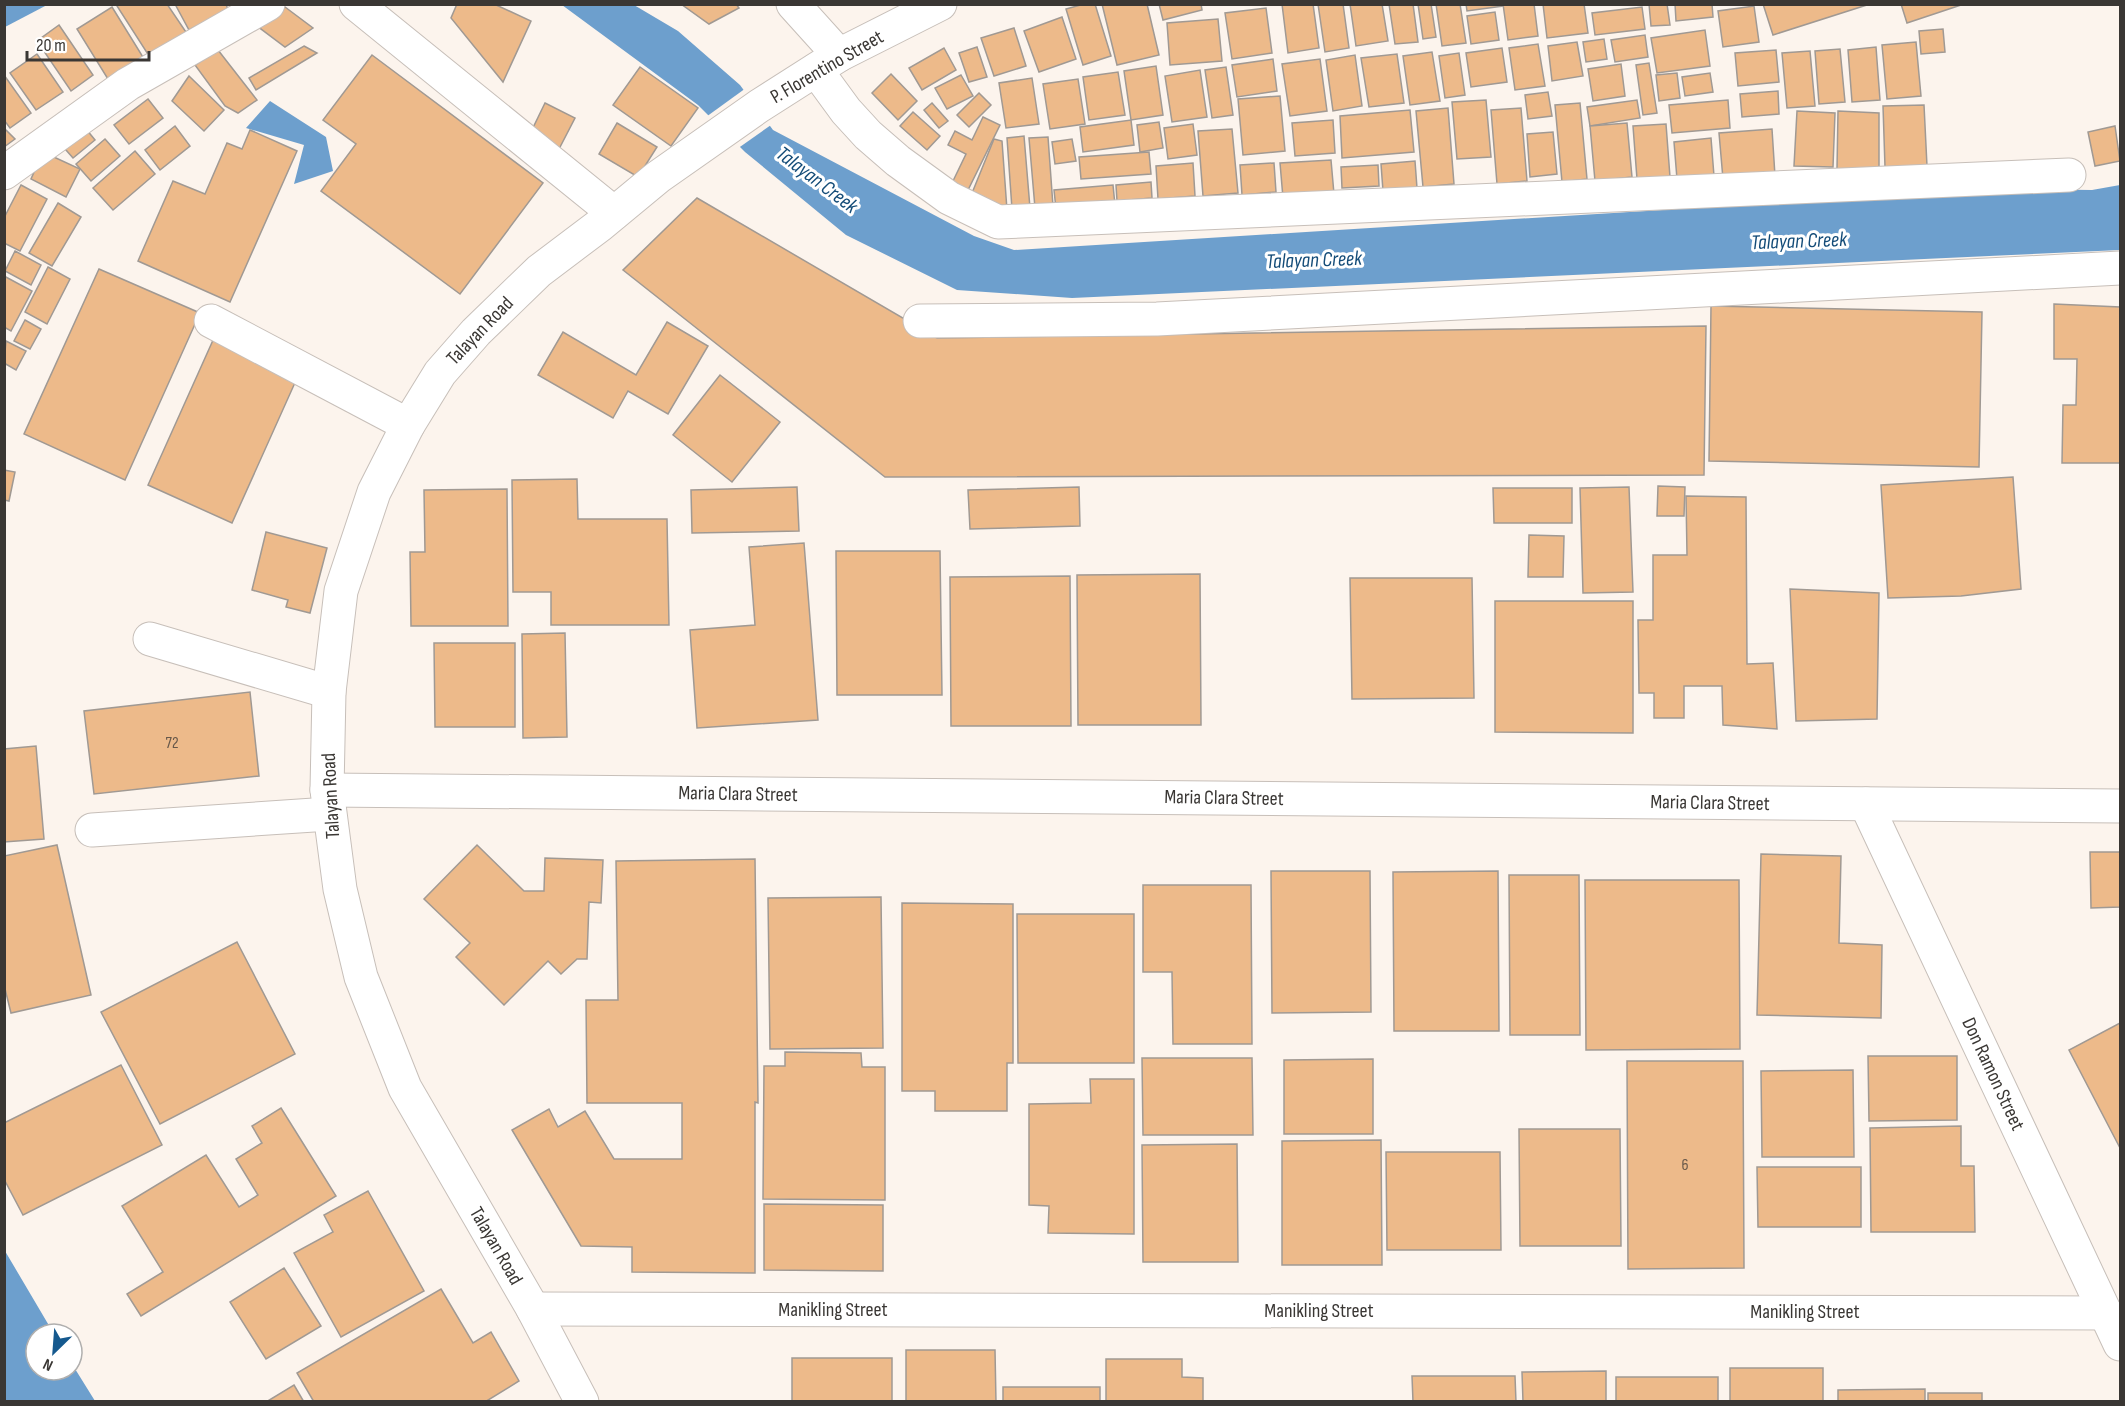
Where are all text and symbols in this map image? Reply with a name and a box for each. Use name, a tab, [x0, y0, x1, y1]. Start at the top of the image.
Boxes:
scale bar	[27, 24, 148, 62]
street label: P. Florentino Street	[766, 25, 888, 109]
text: 20 m	[36, 35, 66, 56]
water label: Talayan Creek	[771, 141, 864, 220]
water label: Talayan Creek	[1751, 227, 1848, 255]
water label: Talayan Creek	[1266, 246, 1363, 274]
street label: Talayan Road	[442, 292, 518, 370]
house number: 72	[166, 734, 178, 753]
street label: Talayan Road	[317, 752, 345, 840]
street label: Maria Clara Street	[678, 781, 798, 807]
street label: Maria Clara Street	[1164, 785, 1284, 811]
street label: Maria Clara Street	[1650, 790, 1770, 816]
street label: Don Ramon Street	[1956, 1014, 2030, 1134]
house number: 6	[1681, 1156, 1689, 1175]
street label: Talayan Road	[464, 1203, 528, 1289]
street label: Manikling Street	[778, 1298, 888, 1322]
street label: Manikling Street	[1264, 1299, 1374, 1323]
street label: Manikling Street	[1750, 1300, 1860, 1324]
north arrow	[24, 1322, 84, 1382]
text: N	[40, 1354, 56, 1375]

